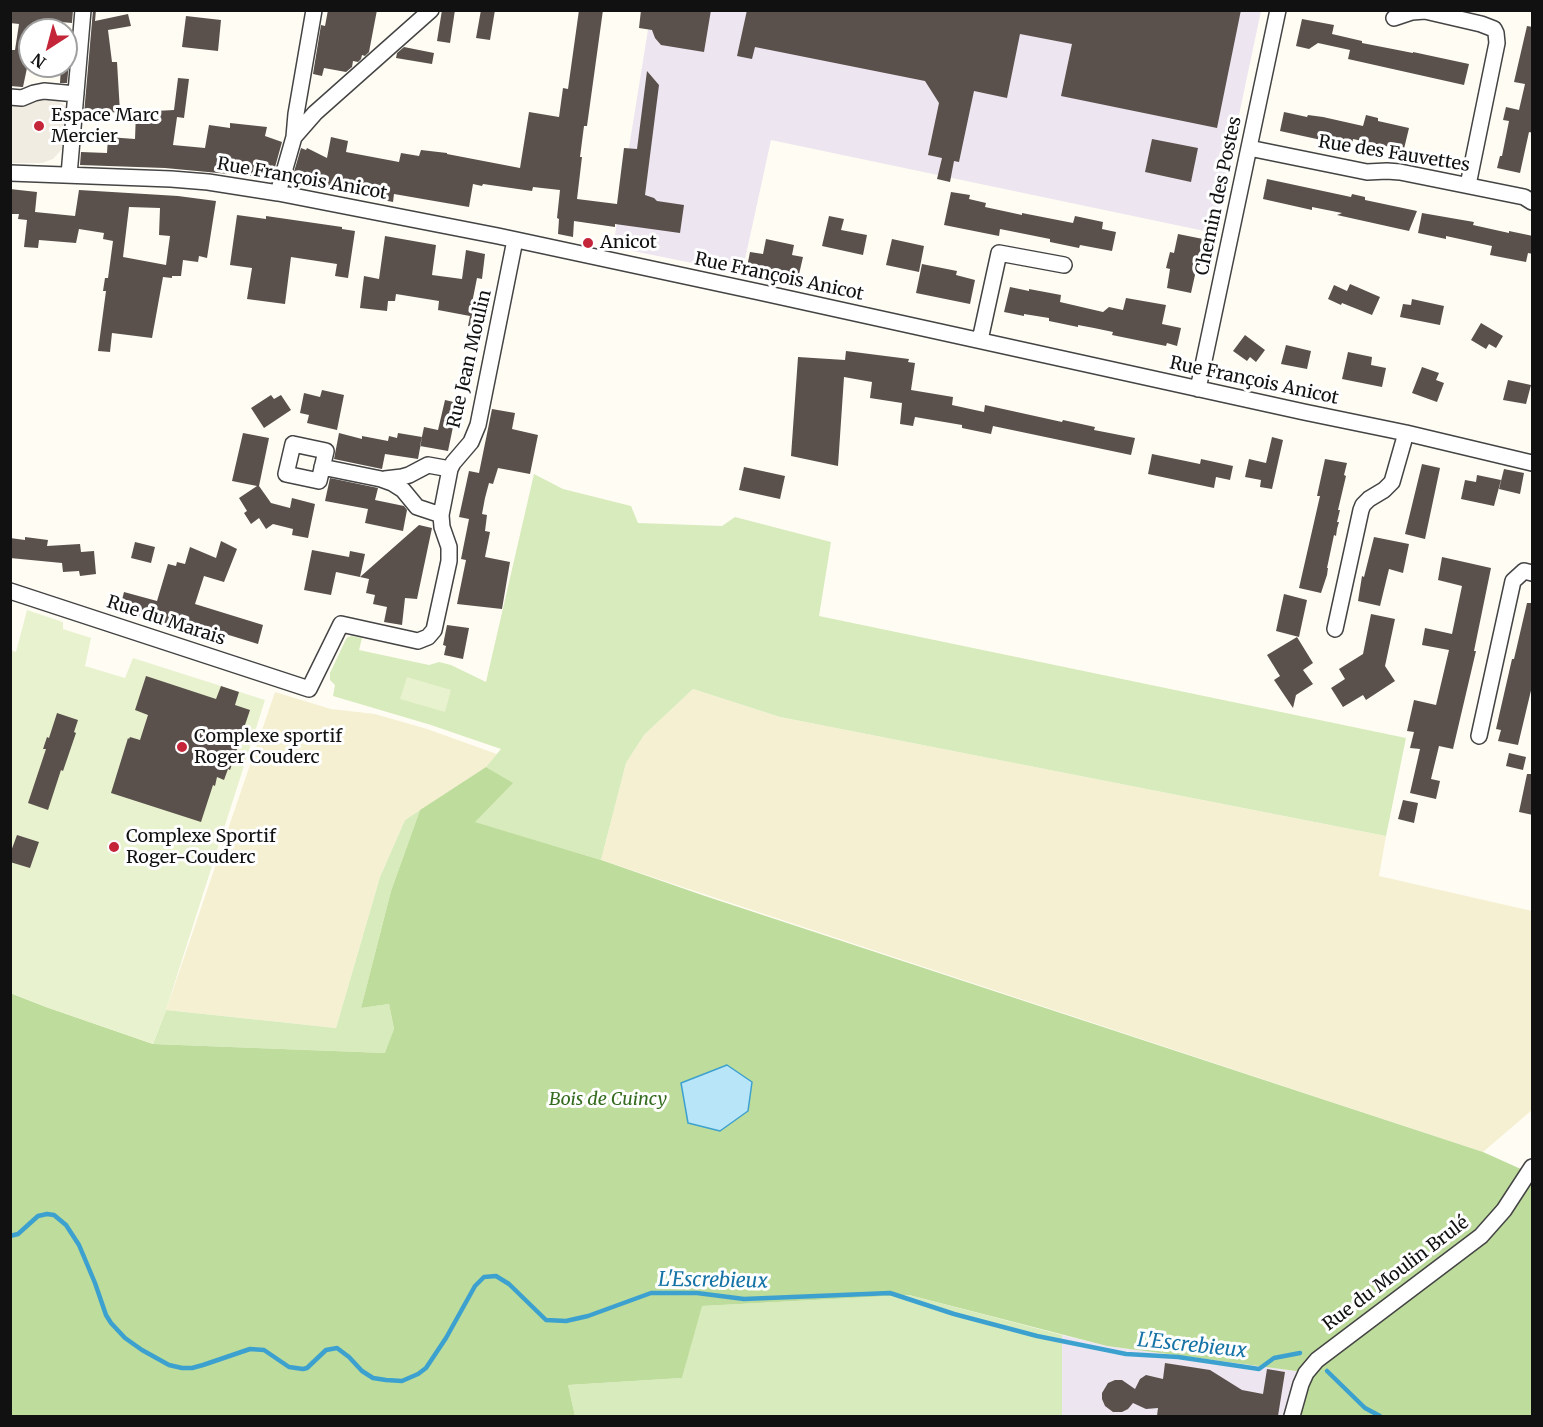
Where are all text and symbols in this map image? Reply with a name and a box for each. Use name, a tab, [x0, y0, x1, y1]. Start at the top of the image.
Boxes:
north arrow	[18, 18, 78, 78]
text: N	[28, 49, 50, 73]
place label: Espace Marc Mercier	[51, 105, 159, 148]
street label: Chemin des Postes	[1192, 114, 1246, 278]
marker: Espace Marc Mercier	[32, 119, 46, 133]
street label: Rue des Fauvettes	[1317, 131, 1471, 177]
street label: Rue François Anicot	[215, 153, 389, 205]
place label: Anicot	[600, 232, 657, 254]
marker: Anicot	[581, 236, 595, 250]
street label: Rue François Anicot	[693, 249, 865, 305]
street label: Rue Jean Moulin	[444, 288, 496, 430]
street label: Rue François Anicot	[1168, 353, 1340, 409]
street label: Rue du Marais	[104, 592, 228, 650]
place label: Complexe sportif Roger Couderc	[194, 726, 342, 768]
marker: Complexe sportif Roger Couderc	[175, 740, 189, 754]
place label: Complexe Sportif Roger-Couderc	[126, 826, 276, 868]
marker: Complexe Sportif Roger-Couderc	[107, 840, 121, 854]
park label: Bois de Cuincy	[549, 1089, 667, 1111]
street label: Rue du Moulin Brulé	[1319, 1212, 1473, 1336]
water label: L'Escrebieux	[658, 1268, 768, 1294]
water label: L'Escrebieux	[1136, 1328, 1248, 1364]

